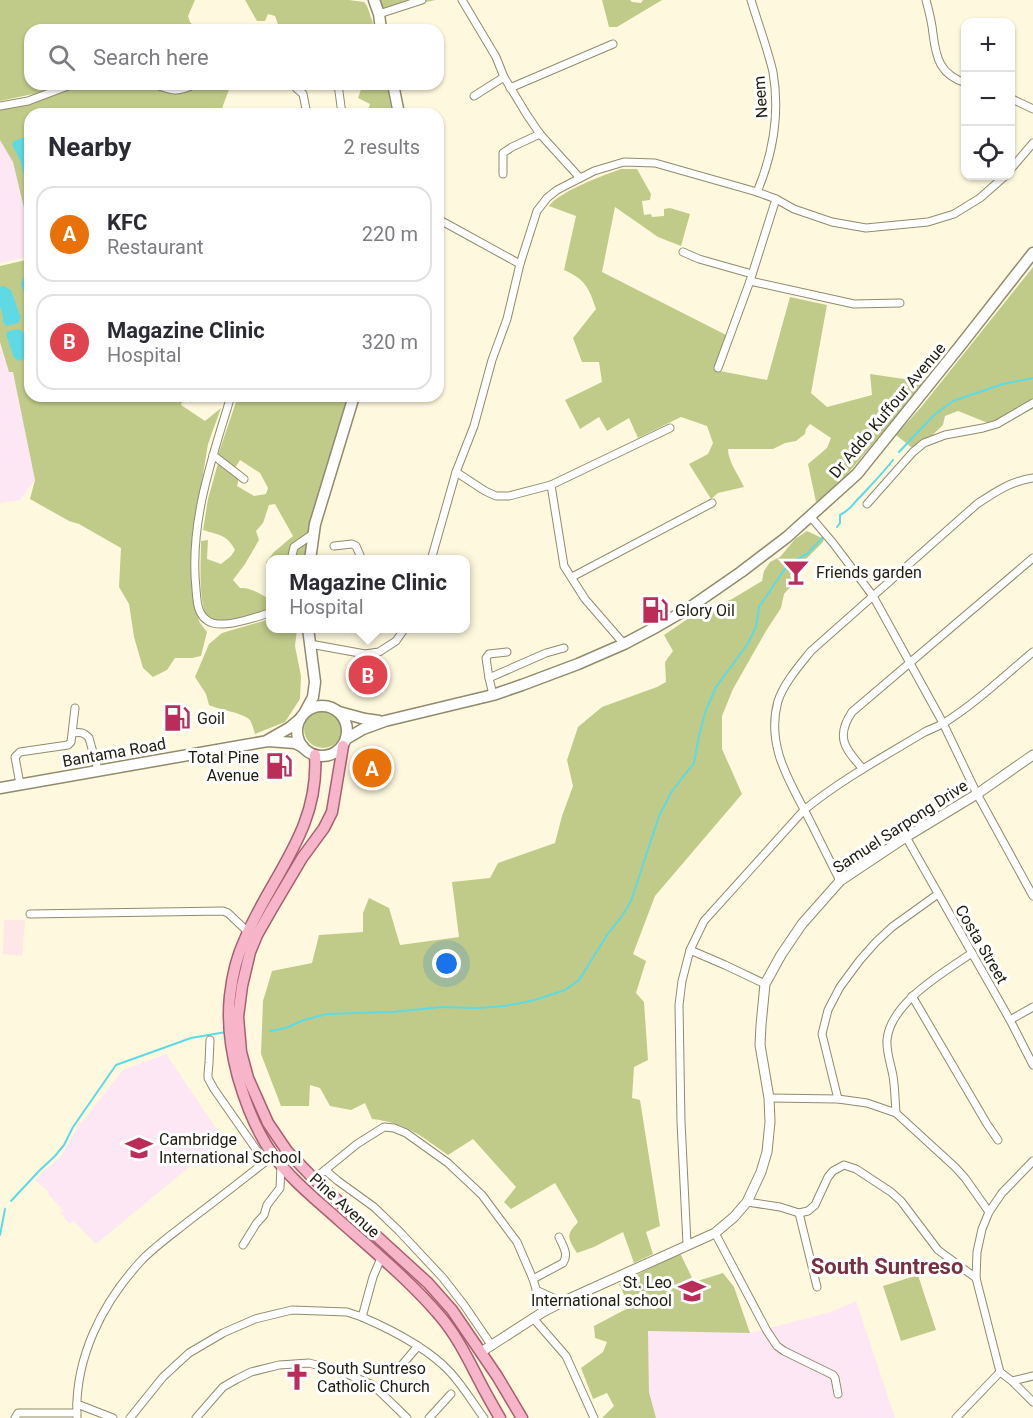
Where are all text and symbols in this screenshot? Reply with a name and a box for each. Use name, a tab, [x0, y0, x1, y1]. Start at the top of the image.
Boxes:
map controls	[961, 18, 1015, 180]
button: +	[961, 18, 1015, 72]
search box	[24, 24, 444, 90]
icon: search	[45, 41, 78, 74]
text: Search here	[93, 45, 209, 70]
button: −	[961, 72, 1015, 126]
street label: Neem	[750, 75, 771, 119]
button: locate	[961, 126, 1015, 180]
text: Nearby	[48, 132, 131, 162]
text: 2 results	[344, 135, 420, 159]
text: KFC	[107, 210, 147, 235]
text: A	[63, 222, 76, 246]
text: 220 m	[362, 222, 418, 246]
text: Restaurant	[107, 235, 204, 259]
text: Magazine Clinic	[107, 318, 265, 343]
text: B	[63, 330, 76, 354]
text: 320 m	[362, 330, 418, 354]
street label: Dr Addo Kuffour Avenue	[825, 339, 950, 482]
text: Hospital	[107, 343, 181, 367]
popup	[266, 555, 470, 633]
bar icon: Friends garden	[781, 557, 811, 587]
place label: Friends garden	[816, 563, 922, 582]
text: Magazine Clinic	[289, 570, 447, 595]
text: Hospital	[289, 595, 364, 619]
fuel station icon: Glory Oil	[640, 595, 670, 625]
place label: Glory Oil	[675, 601, 735, 620]
pin: B	[348, 652, 388, 698]
fuel station icon: Goil	[162, 703, 192, 733]
place label: Goil	[197, 709, 225, 728]
street label: Bantama Road	[61, 734, 167, 771]
pin: A	[352, 746, 392, 790]
place label: Total Pine Avenue	[188, 748, 259, 785]
fuel station icon: Total Pine Avenue	[264, 751, 294, 781]
street label: Samuel Sarpong Drive	[829, 776, 971, 877]
street label: Costa Street	[951, 901, 1012, 987]
your location	[432, 949, 461, 978]
place label: Cambridge International School	[159, 1130, 301, 1167]
school or university icon: Cambridge International School	[124, 1133, 154, 1163]
street label: Pine Avenue	[306, 1169, 384, 1242]
district label: South Suntreso	[811, 1254, 963, 1279]
place label: St. Leo International school	[531, 1273, 672, 1310]
school or university icon: St. Leo International school	[677, 1276, 707, 1306]
place label: South Suntreso Catholic Church	[317, 1359, 430, 1396]
church icon: South Suntreso Catholic Church	[282, 1362, 312, 1392]

